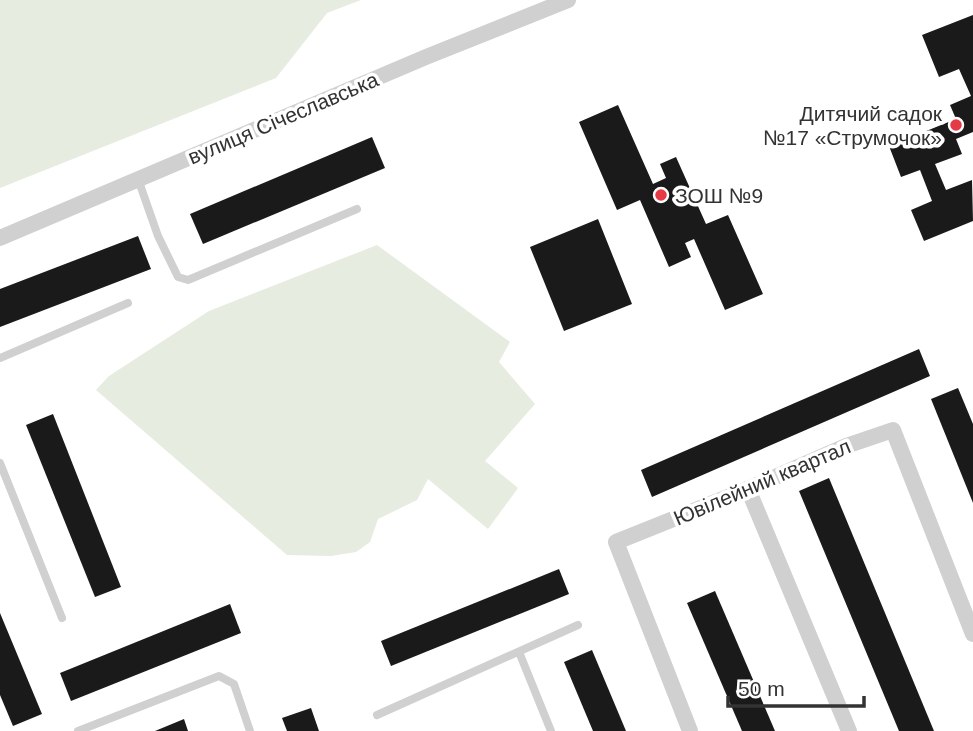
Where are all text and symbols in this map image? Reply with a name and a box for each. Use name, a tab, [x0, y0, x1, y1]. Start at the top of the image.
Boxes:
street label: вулиця Січеславська	[184, 67, 382, 169]
place label: Дитячий садок №17 «Струмочок»	[763, 102, 943, 149]
marker: Дитячий садок №17 «Струмочок»	[948, 117, 964, 133]
place label: ЗОШ №9	[675, 184, 763, 207]
marker: ЗОШ №9	[653, 187, 669, 203]
street label: Ювілейний квартал	[670, 434, 854, 530]
scale bar	[728, 664, 864, 708]
text: 50 m	[738, 677, 785, 700]

